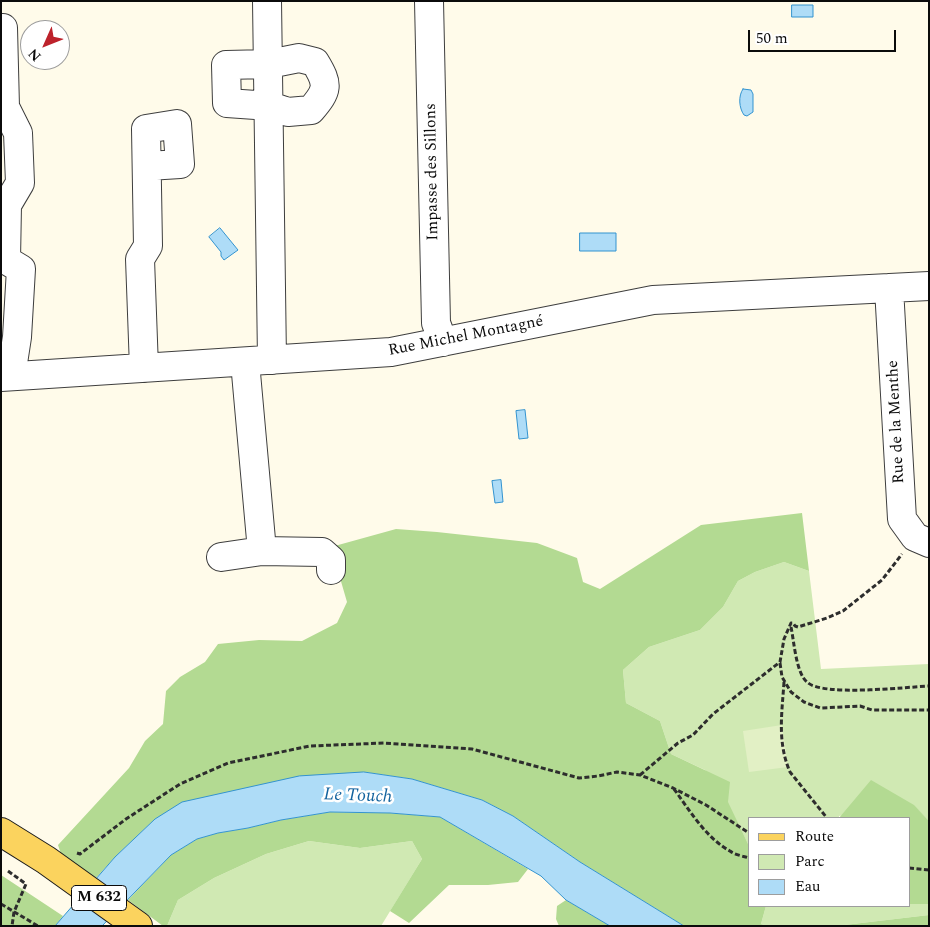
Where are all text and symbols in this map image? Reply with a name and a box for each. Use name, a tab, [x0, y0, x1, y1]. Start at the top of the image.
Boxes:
north arrow	[20, 20, 70, 70]
scale bar	[750, 20, 898, 52]
text: 50 m	[756, 27, 788, 50]
text: N	[23, 44, 46, 66]
street label: Impasse des Sillons	[422, 103, 444, 241]
street label: Rue Michel Montagné	[387, 313, 545, 361]
street label: Rue de la Menthe	[884, 360, 910, 484]
water label: Le Touch	[323, 785, 393, 809]
legend	[748, 817, 910, 907]
text: Route	[795, 825, 834, 848]
text: Parc	[795, 850, 825, 873]
text: Eau	[795, 875, 821, 898]
road number: M 632	[72, 886, 126, 910]

